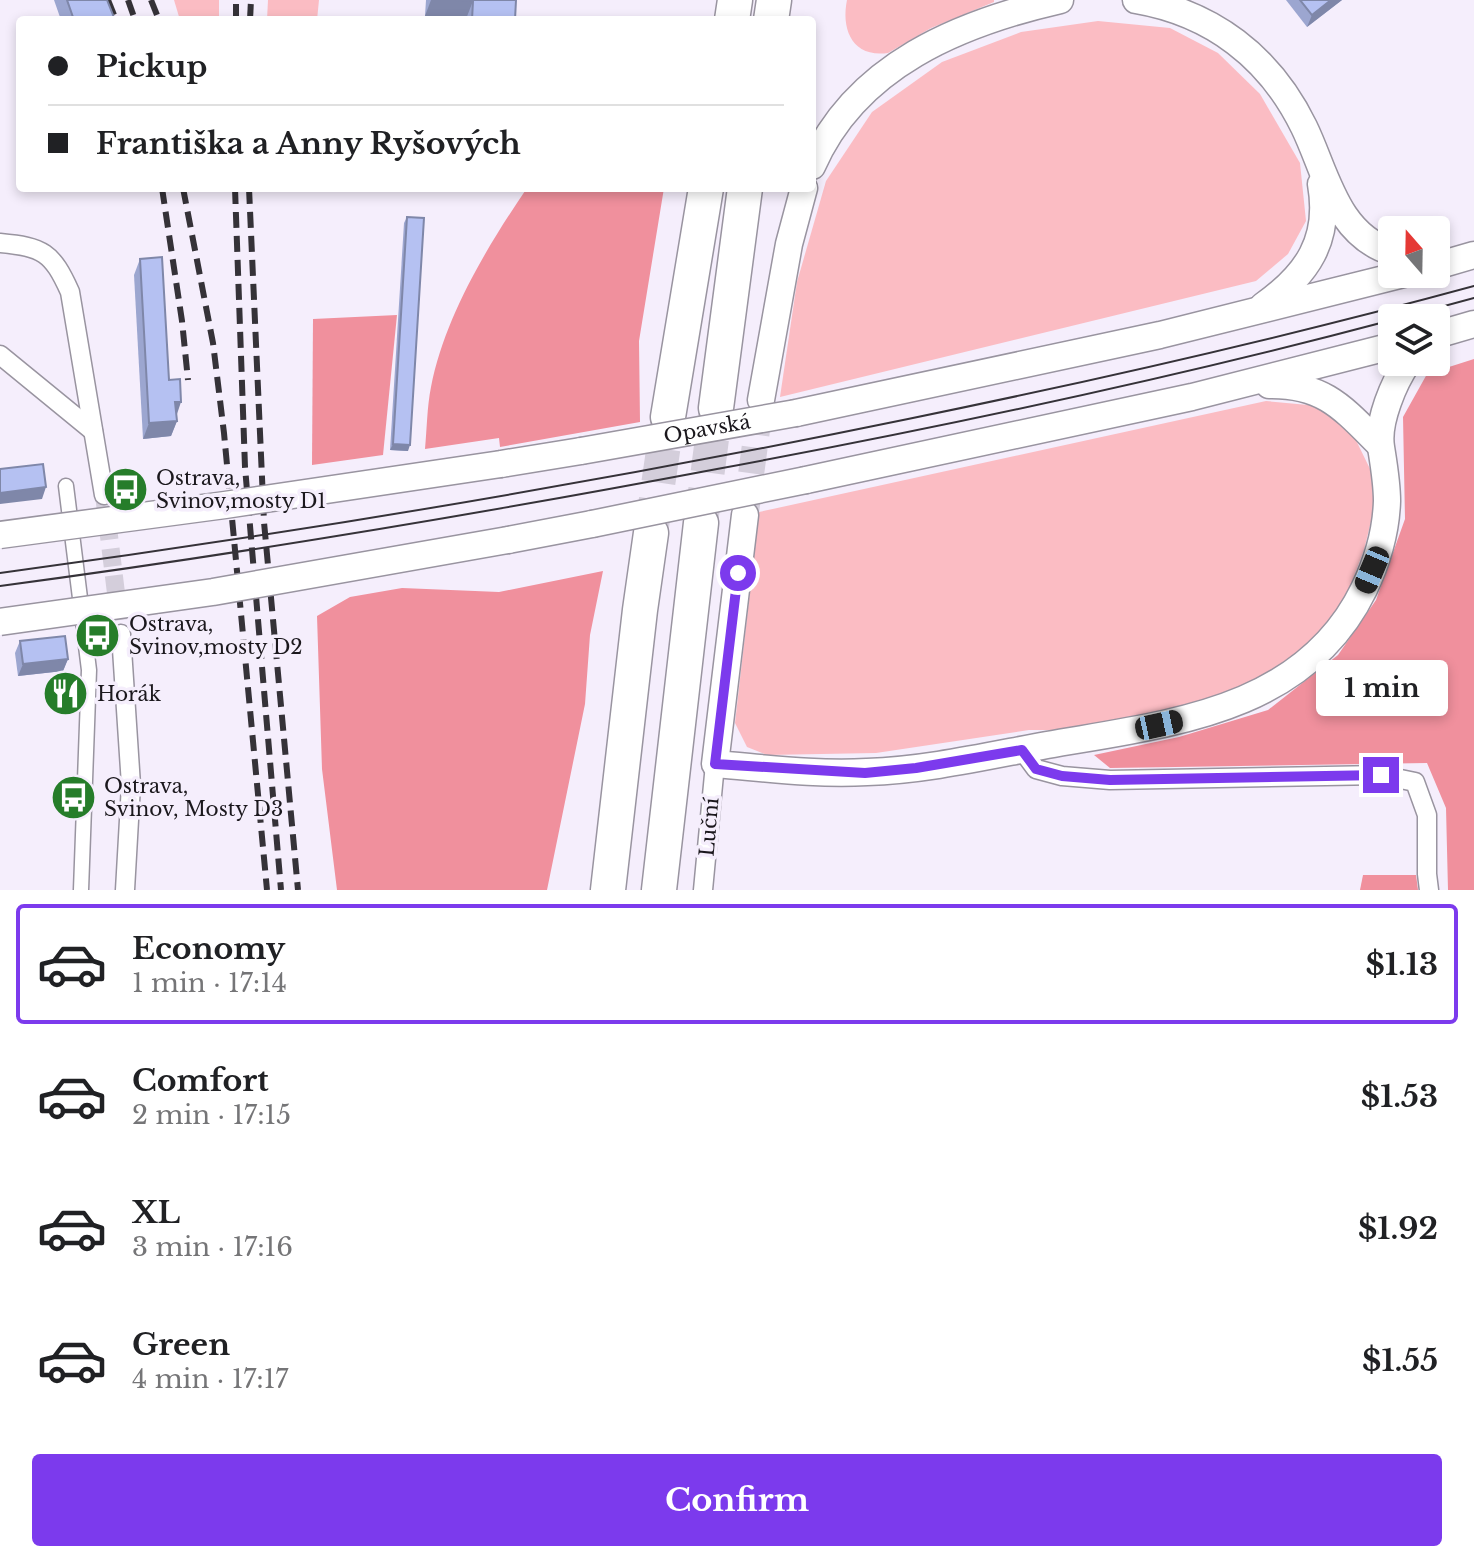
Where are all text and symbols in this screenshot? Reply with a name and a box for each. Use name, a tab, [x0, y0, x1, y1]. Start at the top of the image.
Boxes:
text: Pickup	[96, 48, 207, 85]
text: Františka a Anny Ryšových	[96, 125, 521, 162]
north arrow	[1378, 216, 1450, 288]
map controls	[1378, 216, 1450, 376]
button: layers	[1378, 304, 1450, 376]
street label: Opavská	[662, 409, 753, 448]
bus stop icon: Ostrava, Svinov,mosty D1	[101, 466, 149, 514]
place label: Ostrava, Svinov,mosty D1	[156, 466, 326, 513]
car	[1352, 543, 1392, 597]
route start	[720, 555, 756, 591]
bus stop icon: Ostrava, Svinov,mosty D2	[74, 612, 122, 660]
place label: Ostrava, Svinov,mosty D2	[129, 612, 303, 659]
callout: 1 min	[1315, 659, 1447, 715]
restaurant icon: Horák	[42, 670, 90, 718]
text: 1 min	[1344, 672, 1420, 704]
place label: Horák	[97, 682, 162, 706]
car	[1133, 708, 1185, 742]
route end	[1363, 757, 1399, 793]
bus stop icon: Ostrava, Svinov, Mosty D3	[49, 774, 97, 822]
place label: Ostrava, Svinov, Mosty D3	[104, 774, 283, 821]
street label: Luční	[694, 796, 724, 858]
icon: car	[36, 928, 108, 1000]
text: Economy	[132, 930, 285, 967]
text: $1.13	[1366, 946, 1438, 983]
text: 1 min · 17:14	[132, 967, 287, 999]
icon: car	[36, 1060, 108, 1132]
text: Comfort	[132, 1062, 269, 1099]
text: $1.53	[1361, 1078, 1438, 1115]
text: 2 min · 17:15	[132, 1099, 291, 1131]
icon: car	[36, 1192, 108, 1264]
text: XL	[132, 1194, 180, 1231]
text: $1.92	[1358, 1210, 1438, 1247]
text: 3 min · 17:16	[132, 1231, 293, 1263]
icon: car	[36, 1324, 108, 1396]
text: Green	[132, 1326, 230, 1363]
text: $1.55	[1362, 1342, 1438, 1379]
text: 4 min · 17:17	[132, 1363, 288, 1395]
button: Confirm	[32, 1454, 1442, 1546]

